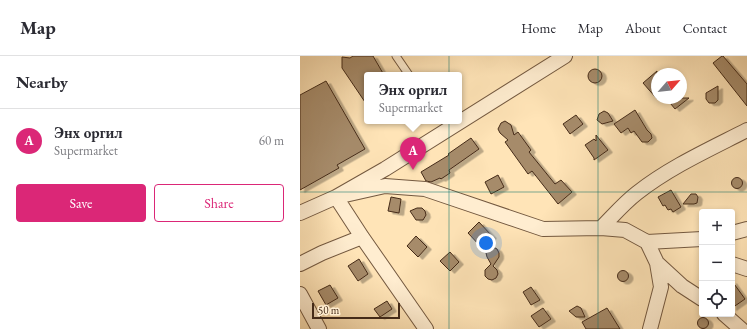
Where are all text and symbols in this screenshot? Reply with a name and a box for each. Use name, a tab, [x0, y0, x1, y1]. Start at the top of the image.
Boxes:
text: Map	[20, 15, 56, 40]
text: Home	[521, 19, 556, 37]
text: Map	[578, 19, 603, 37]
text: About	[625, 19, 661, 37]
text: Contact	[683, 19, 727, 37]
north arrow	[651, 68, 687, 104]
text: Nearby	[16, 71, 68, 93]
popup	[364, 72, 462, 124]
text: Энх оргил	[379, 80, 447, 99]
text: Supermarket	[379, 99, 443, 116]
text: Энх оргил	[54, 123, 123, 142]
text: A	[24, 132, 34, 149]
text: 60 m	[259, 132, 284, 149]
pin: A	[400, 137, 426, 170]
text: Supermarket	[54, 142, 118, 159]
button: Save	[16, 184, 146, 222]
button: Share	[154, 184, 284, 222]
map controls	[699, 209, 735, 317]
button: +	[699, 209, 735, 245]
your location	[476, 233, 496, 253]
button: −	[699, 245, 735, 281]
button: locate	[699, 281, 735, 317]
scale bar	[312, 301, 400, 320]
text: 50 m	[318, 303, 339, 317]

